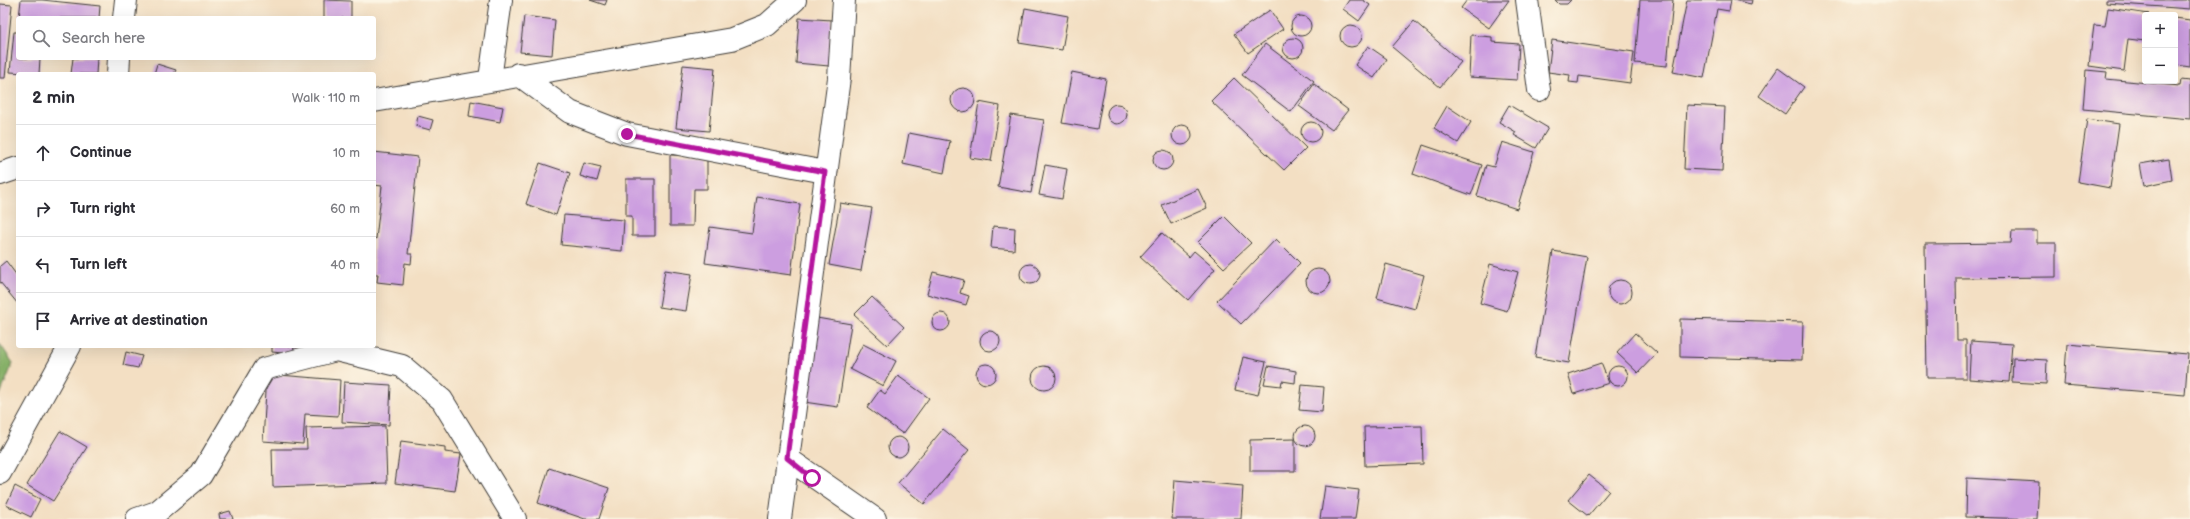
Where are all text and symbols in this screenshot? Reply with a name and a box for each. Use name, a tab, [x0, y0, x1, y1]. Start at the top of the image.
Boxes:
map controls	[2142, 12, 2178, 84]
button: +	[2142, 12, 2178, 48]
search box	[16, 16, 376, 60]
icon: search	[30, 27, 52, 49]
text: Search here	[62, 29, 145, 48]
button: −	[2142, 48, 2178, 84]
text: 2 min	[32, 88, 75, 108]
text: Walk · 110 m	[292, 90, 360, 106]
route end	[618, 125, 636, 143]
icon: ahead	[32, 142, 54, 164]
text: Continue	[70, 143, 132, 162]
text: 10 m	[333, 145, 360, 161]
icon: right	[32, 198, 54, 220]
text: Turn right	[70, 199, 135, 218]
text: 60 m	[330, 201, 360, 217]
icon: left	[32, 254, 54, 276]
text: Turn left	[70, 255, 127, 274]
text: 40 m	[330, 257, 360, 273]
icon: arrive	[32, 310, 54, 332]
text: Arrive at destination	[70, 311, 208, 330]
route start	[803, 469, 821, 487]

